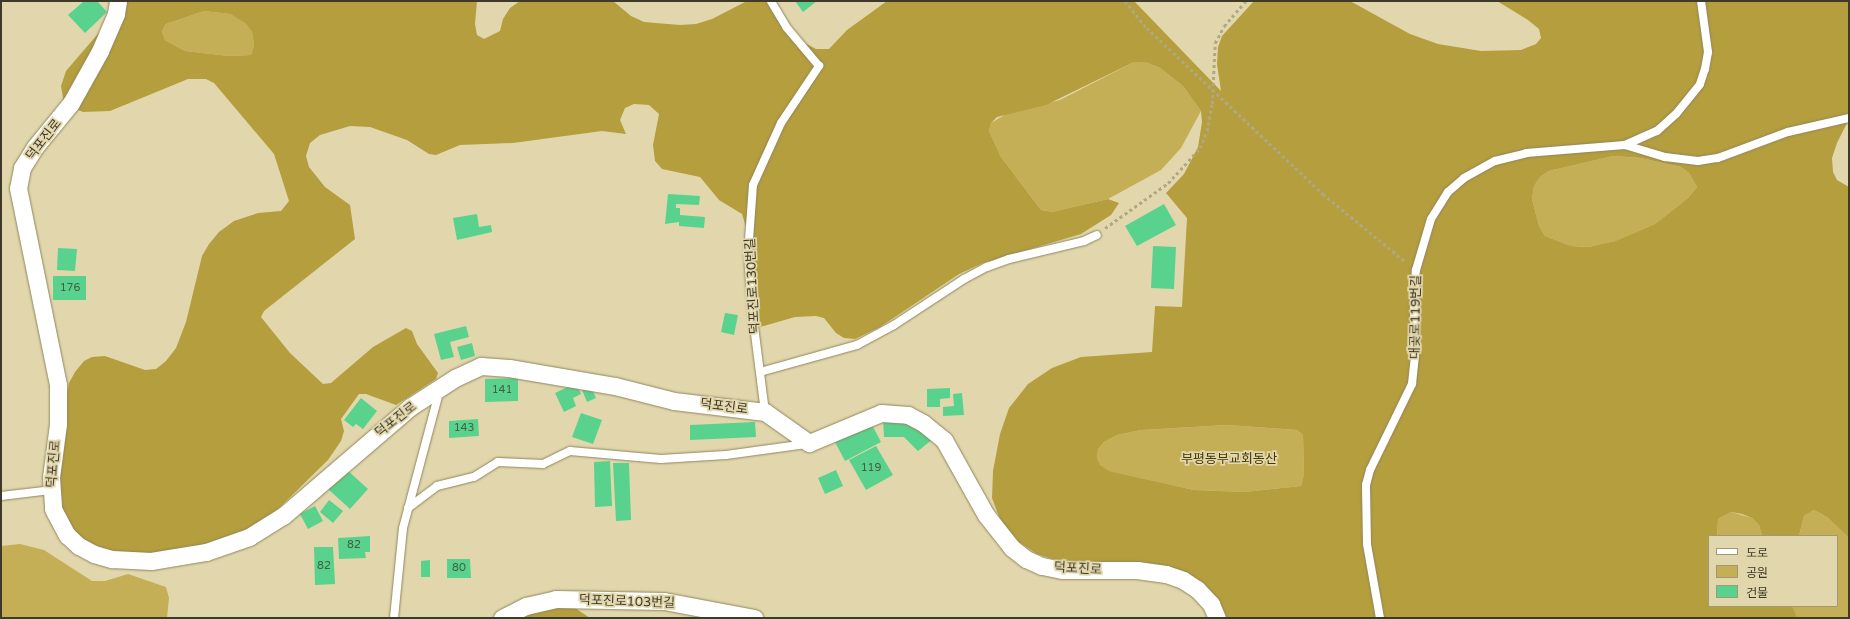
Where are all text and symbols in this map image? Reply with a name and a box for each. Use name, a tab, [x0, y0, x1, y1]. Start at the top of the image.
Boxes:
street label: 덕포진로	[23, 116, 65, 164]
street label: 덕포진로130번길	[743, 238, 763, 334]
street label: 대곶로119번길	[1407, 275, 1425, 359]
house number: 176	[60, 281, 80, 295]
house number: 141	[492, 383, 512, 397]
street label: 덕포진로	[699, 396, 749, 418]
street label: 덕포진로	[372, 399, 420, 441]
house number: 143	[454, 421, 474, 435]
street label: 덕포진로	[44, 439, 64, 489]
park label: 부평동부교회동산	[1181, 451, 1277, 467]
house number: 119	[861, 461, 881, 475]
legend	[1708, 535, 1838, 607]
house number: 82	[347, 538, 361, 552]
text: 도로	[1746, 546, 1768, 560]
house number: 82	[317, 559, 331, 573]
street label: 덕포진로	[1054, 560, 1102, 578]
house number: 80	[452, 561, 466, 575]
text: 공원	[1746, 566, 1768, 580]
text: 건물	[1746, 586, 1768, 600]
street label: 덕포진로103번길	[579, 593, 675, 611]

